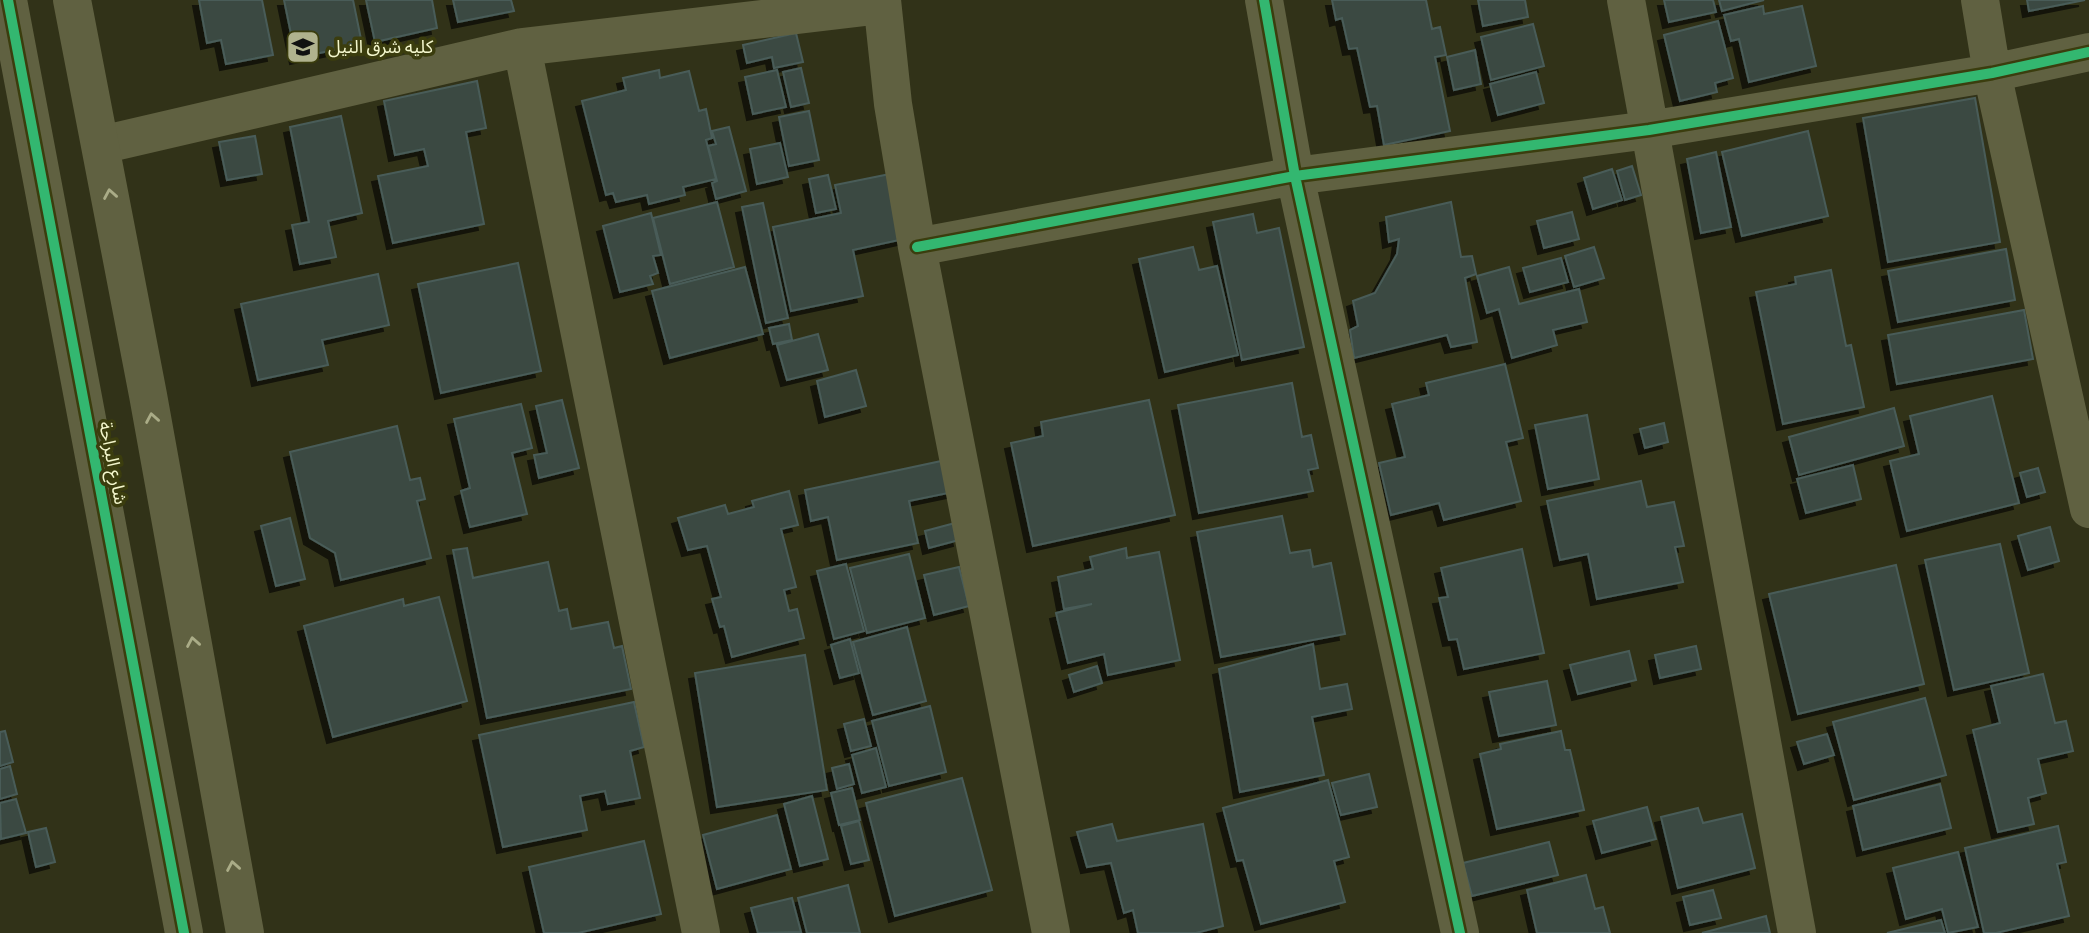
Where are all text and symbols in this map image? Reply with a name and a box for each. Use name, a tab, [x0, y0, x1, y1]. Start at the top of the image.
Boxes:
school or university icon: كليه شرق النيل	[284, 28, 322, 66]
place label: كليه شرق النيل	[328, 36, 434, 58]
one-way arrow	[103, 189, 118, 200]
one-way arrow	[145, 412, 160, 424]
street label: شارع البراحة	[91, 420, 132, 507]
one-way arrow	[186, 636, 201, 648]
one-way arrow	[226, 860, 241, 872]

